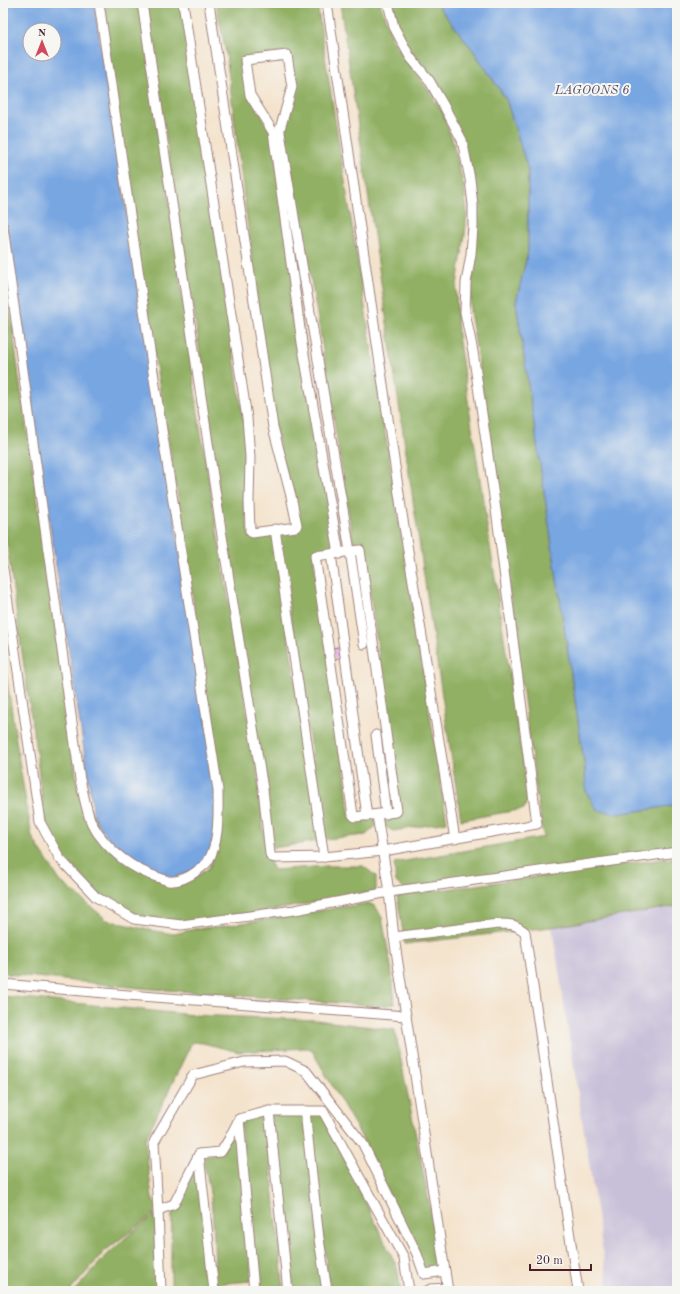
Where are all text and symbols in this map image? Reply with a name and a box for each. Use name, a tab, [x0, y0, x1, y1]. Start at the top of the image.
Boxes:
north arrow	[22, 22, 62, 62]
text: N	[38, 28, 47, 39]
water label: LAGOONS 6	[553, 84, 630, 97]
scale bar	[530, 1246, 591, 1272]
text: 20 m	[536, 1255, 563, 1267]

